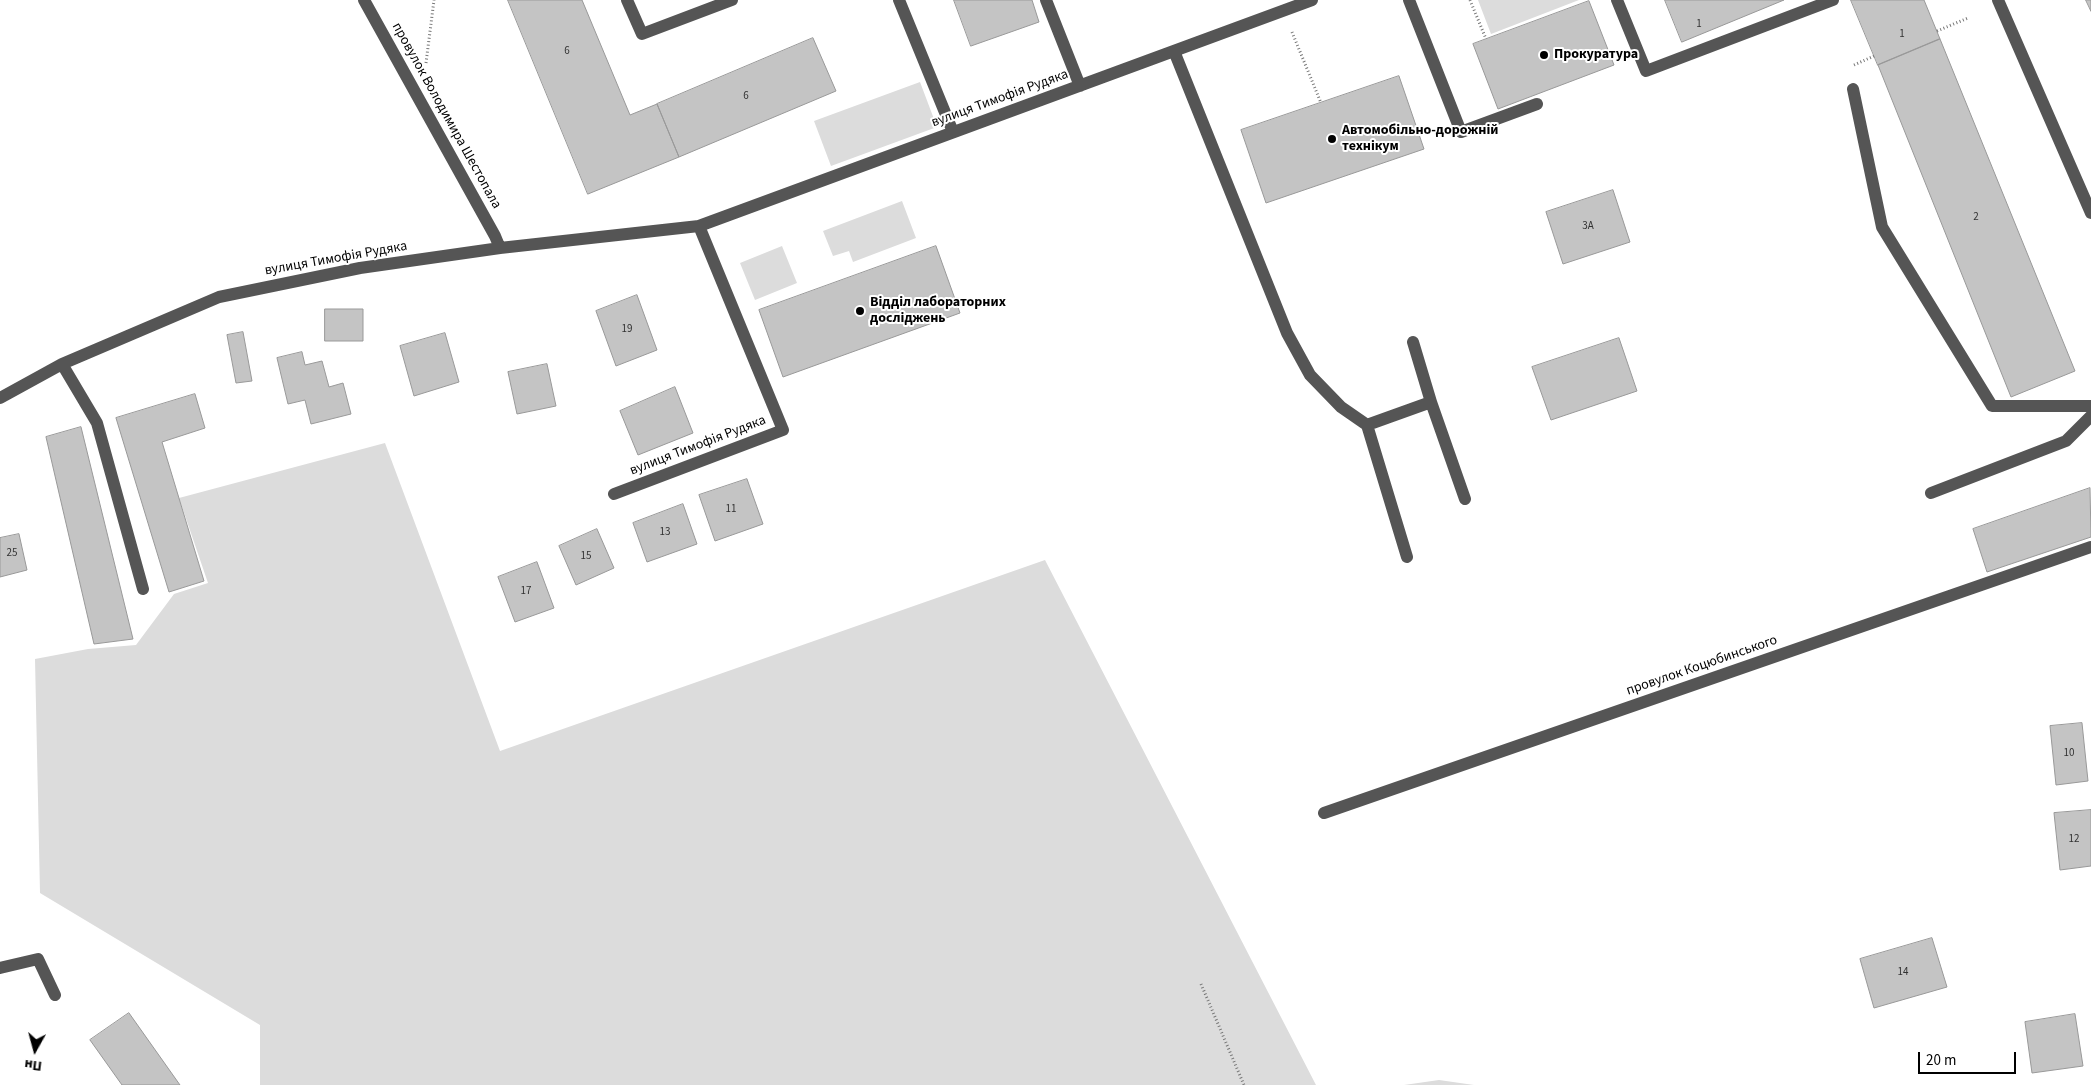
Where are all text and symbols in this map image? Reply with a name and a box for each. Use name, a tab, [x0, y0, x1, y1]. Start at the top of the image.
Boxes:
house number: 1	[1696, 18, 1702, 32]
street label: провулок Володимира Шестопала	[388, 20, 504, 212]
house number: 1	[1899, 28, 1905, 42]
house number: 6	[564, 45, 570, 59]
place label: Прокуратура	[1554, 47, 1638, 63]
marker: Прокуратура	[1538, 49, 1550, 61]
street label: вулиця Тимофія Рудяка	[929, 66, 1071, 132]
house number: 6	[743, 90, 749, 104]
place label: Автомобільно-дорожній технікум	[1342, 123, 1498, 156]
marker: Автомобільно-дорожній технікум	[1326, 133, 1338, 145]
house number: 2	[1973, 211, 1979, 225]
house number: 3А	[1582, 220, 1594, 234]
street label: вулиця Тимофія Рудяка	[263, 238, 409, 280]
place label: Відділ лабораторних досліджень	[870, 295, 1006, 328]
marker: Відділ лабораторних досліджень	[854, 305, 866, 317]
house number: 19	[622, 323, 632, 337]
street label: вулиця Тимофія Рудяка	[628, 412, 768, 480]
house number: 11	[726, 503, 736, 517]
house number: 13	[660, 526, 670, 540]
house number: 25	[7, 547, 17, 561]
house number: 15	[581, 550, 591, 564]
house number: 17	[521, 585, 531, 599]
street label: провулок Коцюбинського	[1624, 632, 1780, 700]
house number: 10	[2064, 747, 2074, 761]
house number: 12	[2069, 833, 2079, 847]
house number: 14	[1898, 966, 1908, 980]
north arrow	[10, 1025, 60, 1075]
scale bar	[1921, 1042, 2018, 1074]
text: 20 m	[1926, 1050, 1956, 1071]
text: Пн	[23, 1054, 43, 1076]

